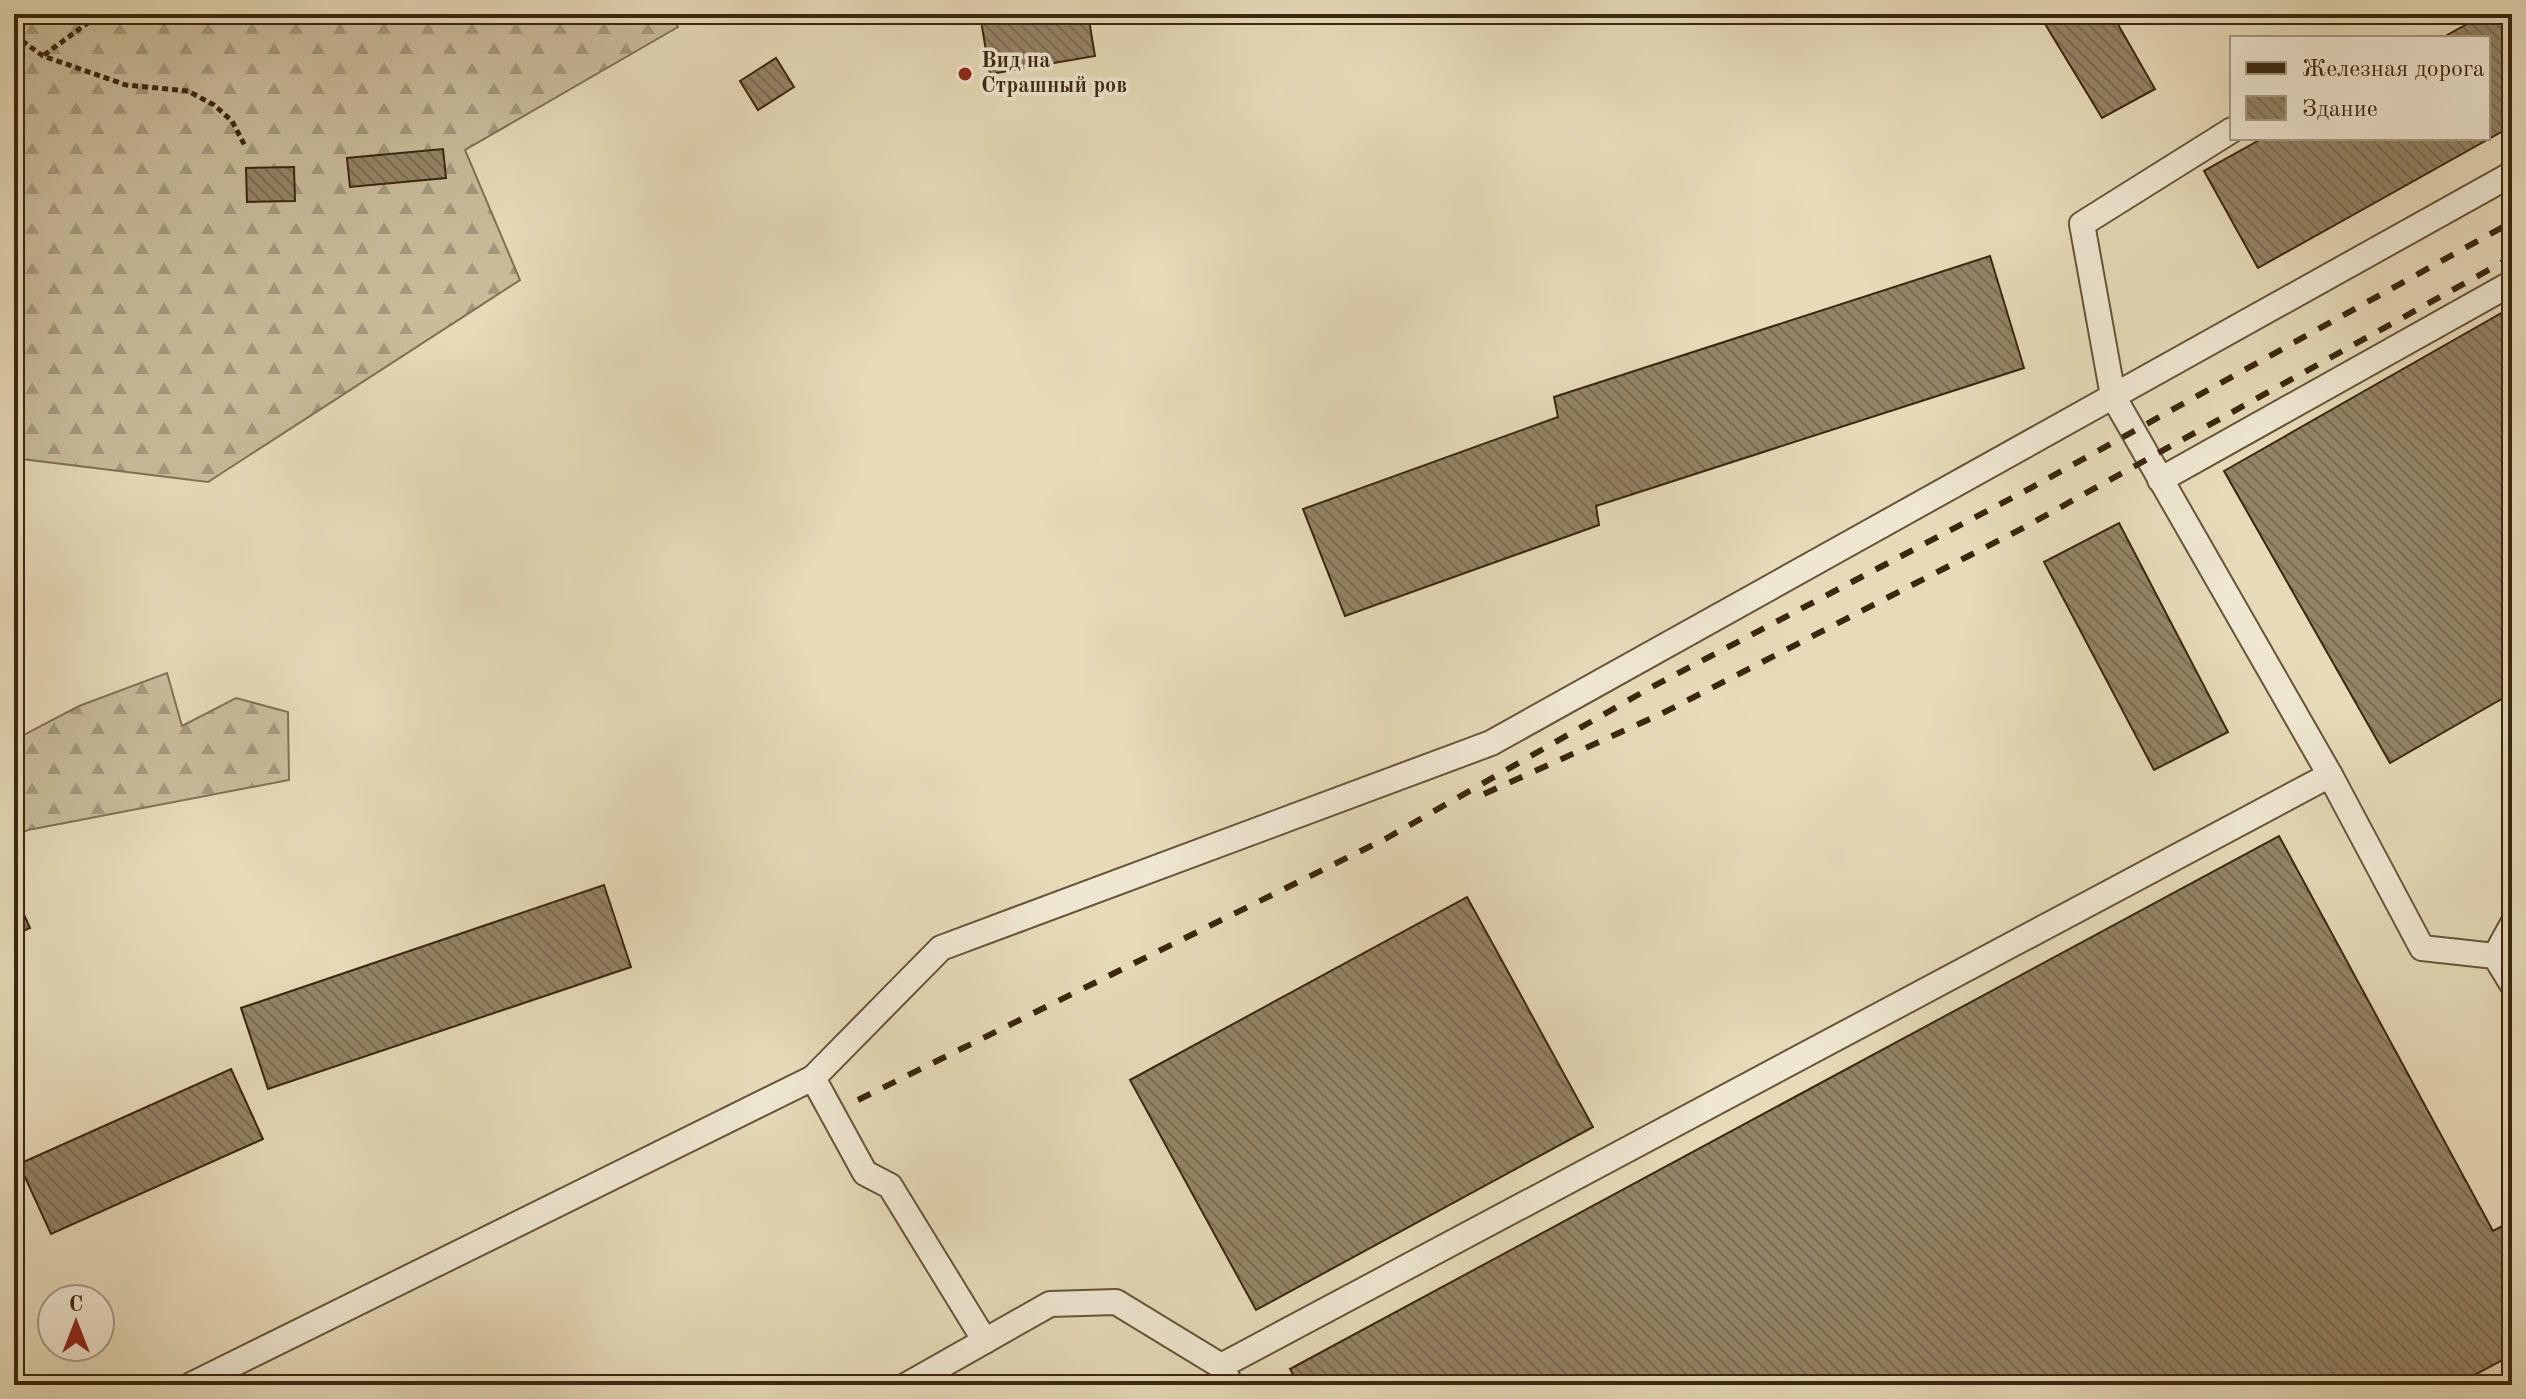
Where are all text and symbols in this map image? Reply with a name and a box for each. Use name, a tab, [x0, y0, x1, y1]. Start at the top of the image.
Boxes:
legend	[2230, 36, 2490, 140]
place label: Вид на Страшный ров	[981, 50, 1127, 97]
text: Железная дорога	[2302, 58, 2485, 82]
marker: Вид на Страшный ров	[956, 65, 974, 83]
text: Здание	[2302, 98, 2378, 122]
north arrow	[36, 1283, 116, 1363]
text: С	[69, 1294, 83, 1316]

